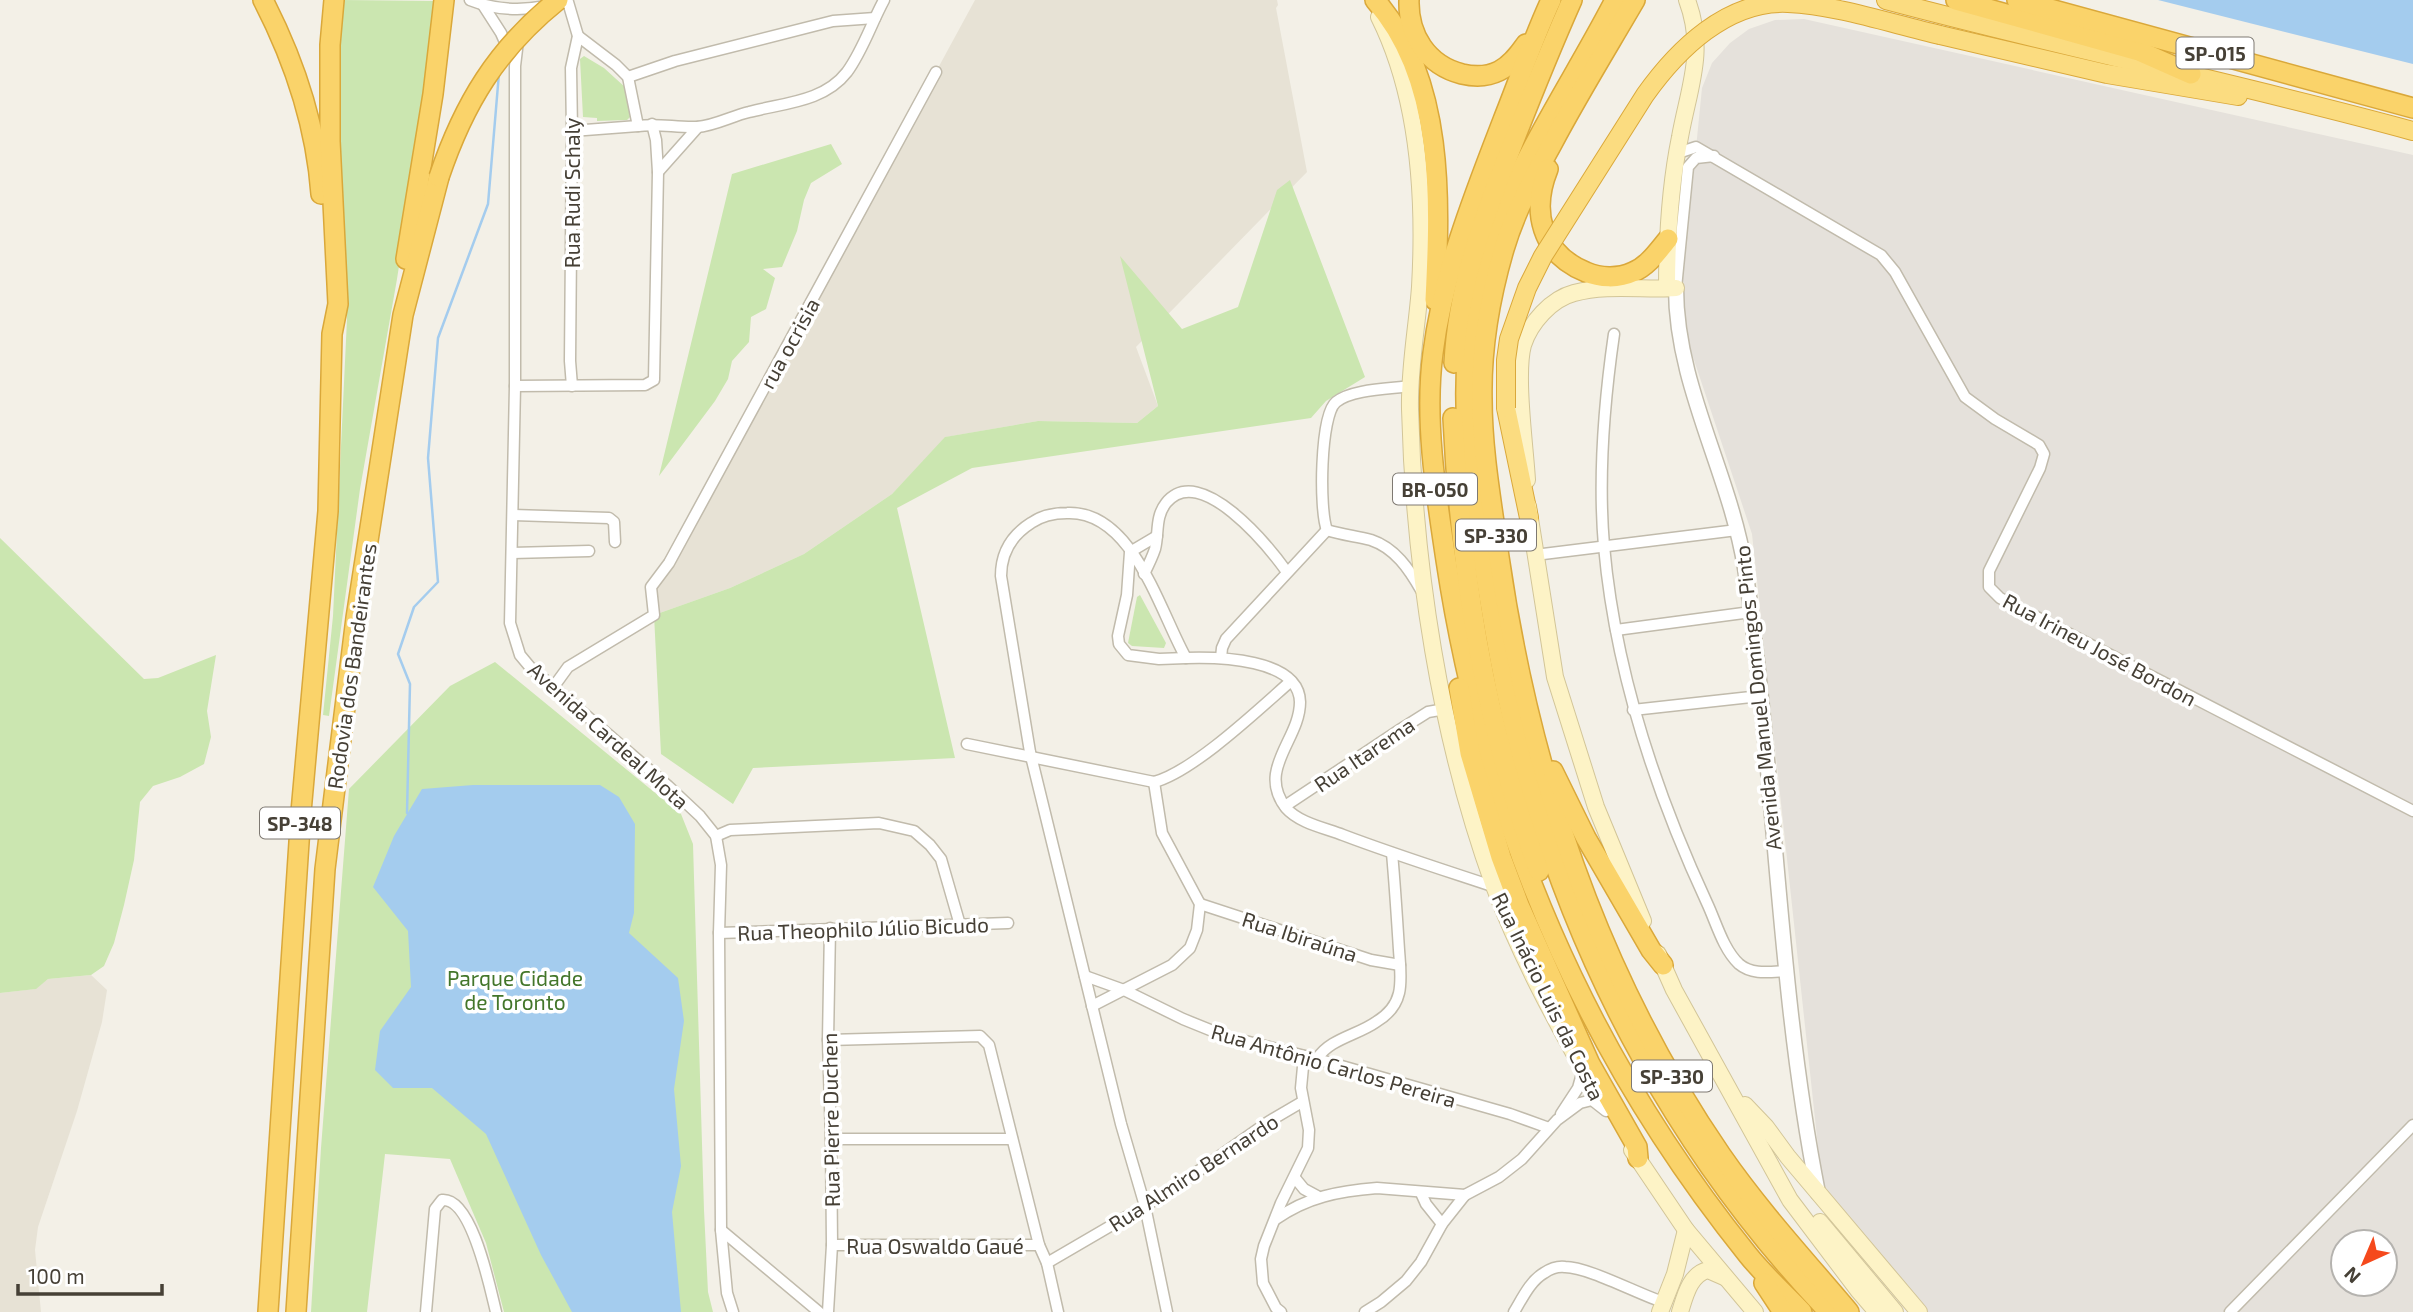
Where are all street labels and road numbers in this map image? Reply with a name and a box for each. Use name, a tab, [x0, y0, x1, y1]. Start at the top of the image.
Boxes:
road number: SP-015	[2176, 38, 2254, 68]
street label: Rua Rudi Schaly	[559, 118, 584, 268]
street label: rua ocrisia	[754, 293, 824, 393]
road number: BR-050	[1393, 474, 1477, 504]
road number: SP-330	[1456, 520, 1536, 550]
street label: Rodovia dos Bandeirantes	[321, 542, 381, 790]
street label: Avenida Manuel Domingos Pinto	[1729, 544, 1785, 852]
street label: Rua Irineu José Bordon	[1999, 587, 2201, 711]
street label: Avenida Cardeal Mota	[524, 656, 694, 814]
street label: Rua Itarema	[1309, 711, 1419, 797]
road number: SP-348	[260, 808, 340, 838]
street label: Rua Inácio Luis da Costa	[1488, 888, 1610, 1104]
street label: Rua Ibiraúna	[1239, 906, 1361, 966]
street label: Rua Theophilo Júlio Bicudo	[737, 911, 989, 945]
street label: Rua Antônio Carlos Pereira	[1209, 1018, 1459, 1112]
street label: Rua Pierre Duchen	[816, 1033, 844, 1207]
road number: SP-330	[1632, 1060, 1712, 1092]
street label: Rua Almiro Bernardo	[1104, 1108, 1282, 1236]
street label: Rua Oswaldo Gaué	[846, 1233, 1024, 1258]

